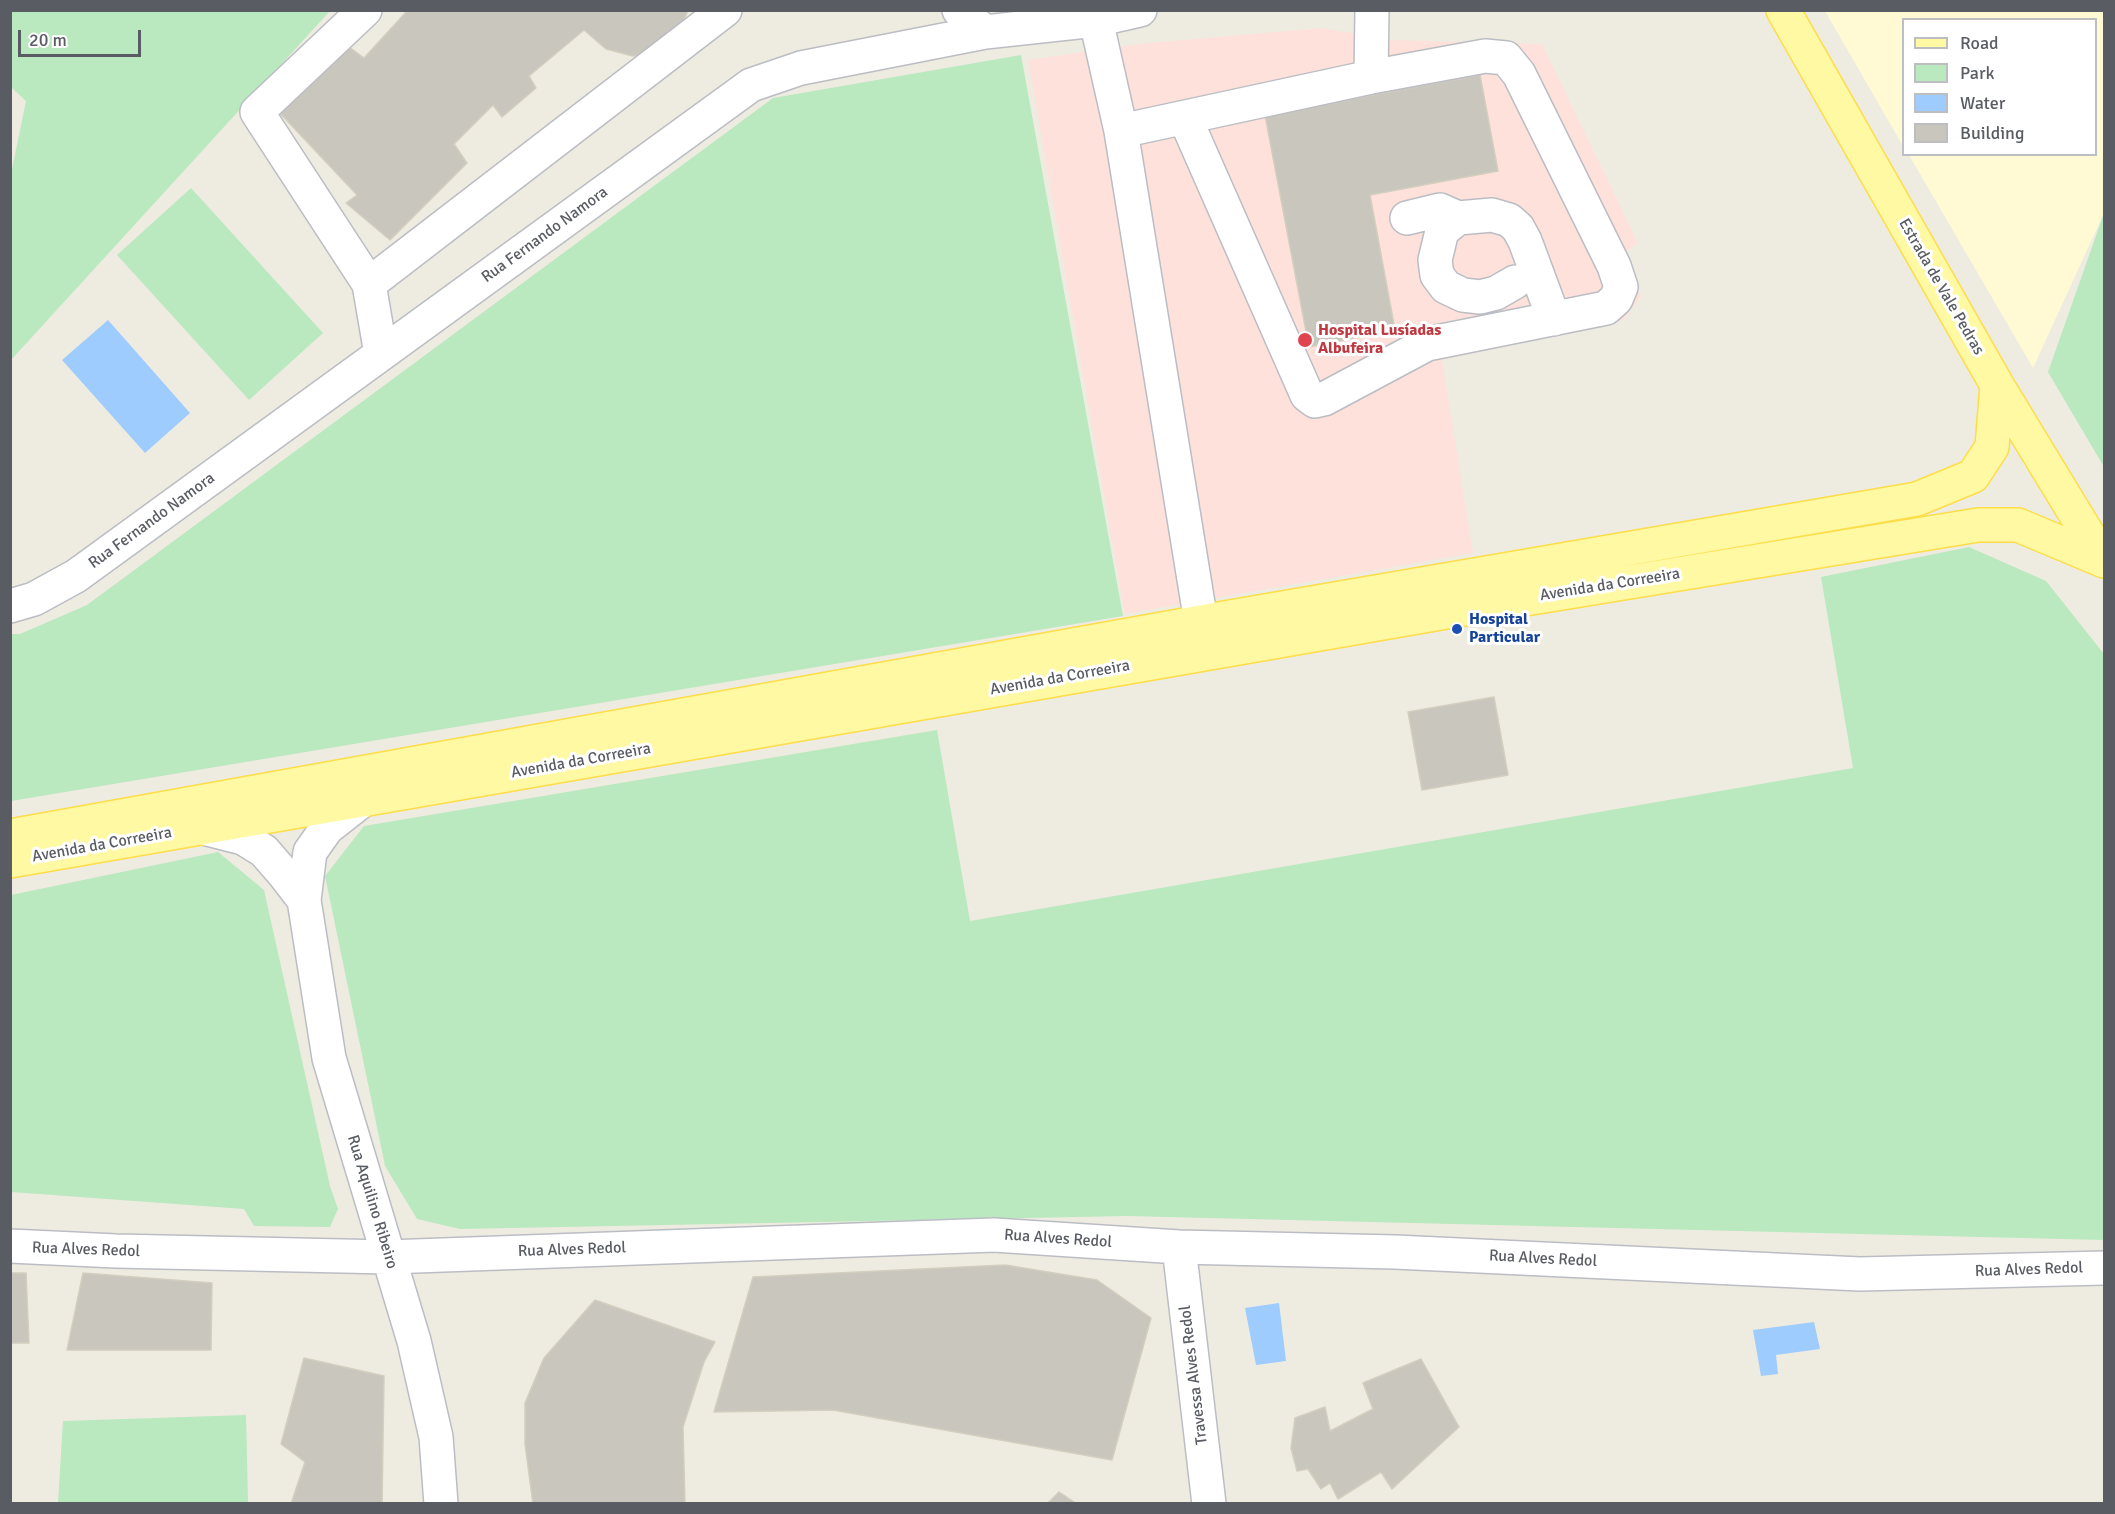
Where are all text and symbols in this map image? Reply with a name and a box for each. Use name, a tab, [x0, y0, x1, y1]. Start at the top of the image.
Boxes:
scale bar	[21, 18, 144, 56]
legend	[1902, 18, 2097, 156]
text: 20 m	[29, 29, 67, 51]
text: Road	[1960, 32, 1999, 54]
text: Park	[1960, 62, 1995, 84]
text: Water	[1960, 92, 2005, 114]
text: Building	[1960, 122, 2024, 144]
street label: Rua Fernando Namora	[478, 183, 612, 287]
street label: Estrada de Vale Pedras	[1894, 215, 1988, 359]
place label: Hospital Lusíadas Albufeira	[1318, 321, 1441, 359]
marker: Hospital Lusíadas Albufeira	[1296, 331, 1314, 349]
street label: Rua Fernando Namora	[85, 469, 219, 573]
street label: Avenida da Correeira	[1539, 564, 1681, 606]
place label: Hospital Particular	[1469, 610, 1540, 648]
marker: Hospital Particular	[1450, 622, 1464, 636]
street label: Avenida da Correeira	[989, 656, 1131, 700]
street label: Avenida da Correeira	[510, 739, 652, 783]
street label: Avenida da Correeira	[31, 823, 173, 867]
street label: Rua Aquilino Ribeiro	[343, 1133, 401, 1271]
street label: Rua Alves Redol	[1003, 1226, 1113, 1252]
street label: Rua Alves Redol	[32, 1239, 140, 1261]
street label: Rua Alves Redol	[518, 1239, 626, 1261]
street label: Rua Alves Redol	[1488, 1247, 1598, 1271]
street label: Rua Alves Redol	[1975, 1259, 2083, 1281]
street label: Travessa Alves Redol	[1176, 1304, 1212, 1446]

